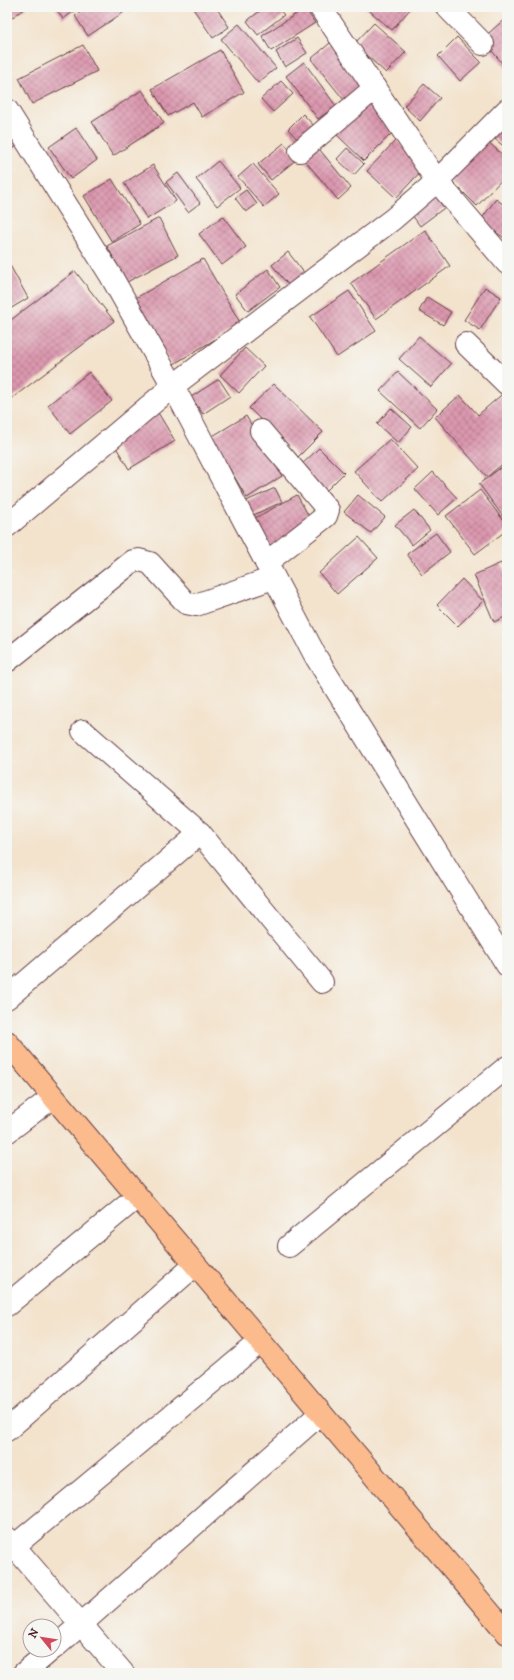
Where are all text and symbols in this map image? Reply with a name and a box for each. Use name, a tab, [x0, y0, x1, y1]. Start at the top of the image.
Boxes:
north arrow	[22, 1618, 62, 1658]
text: N	[26, 1626, 43, 1641]

